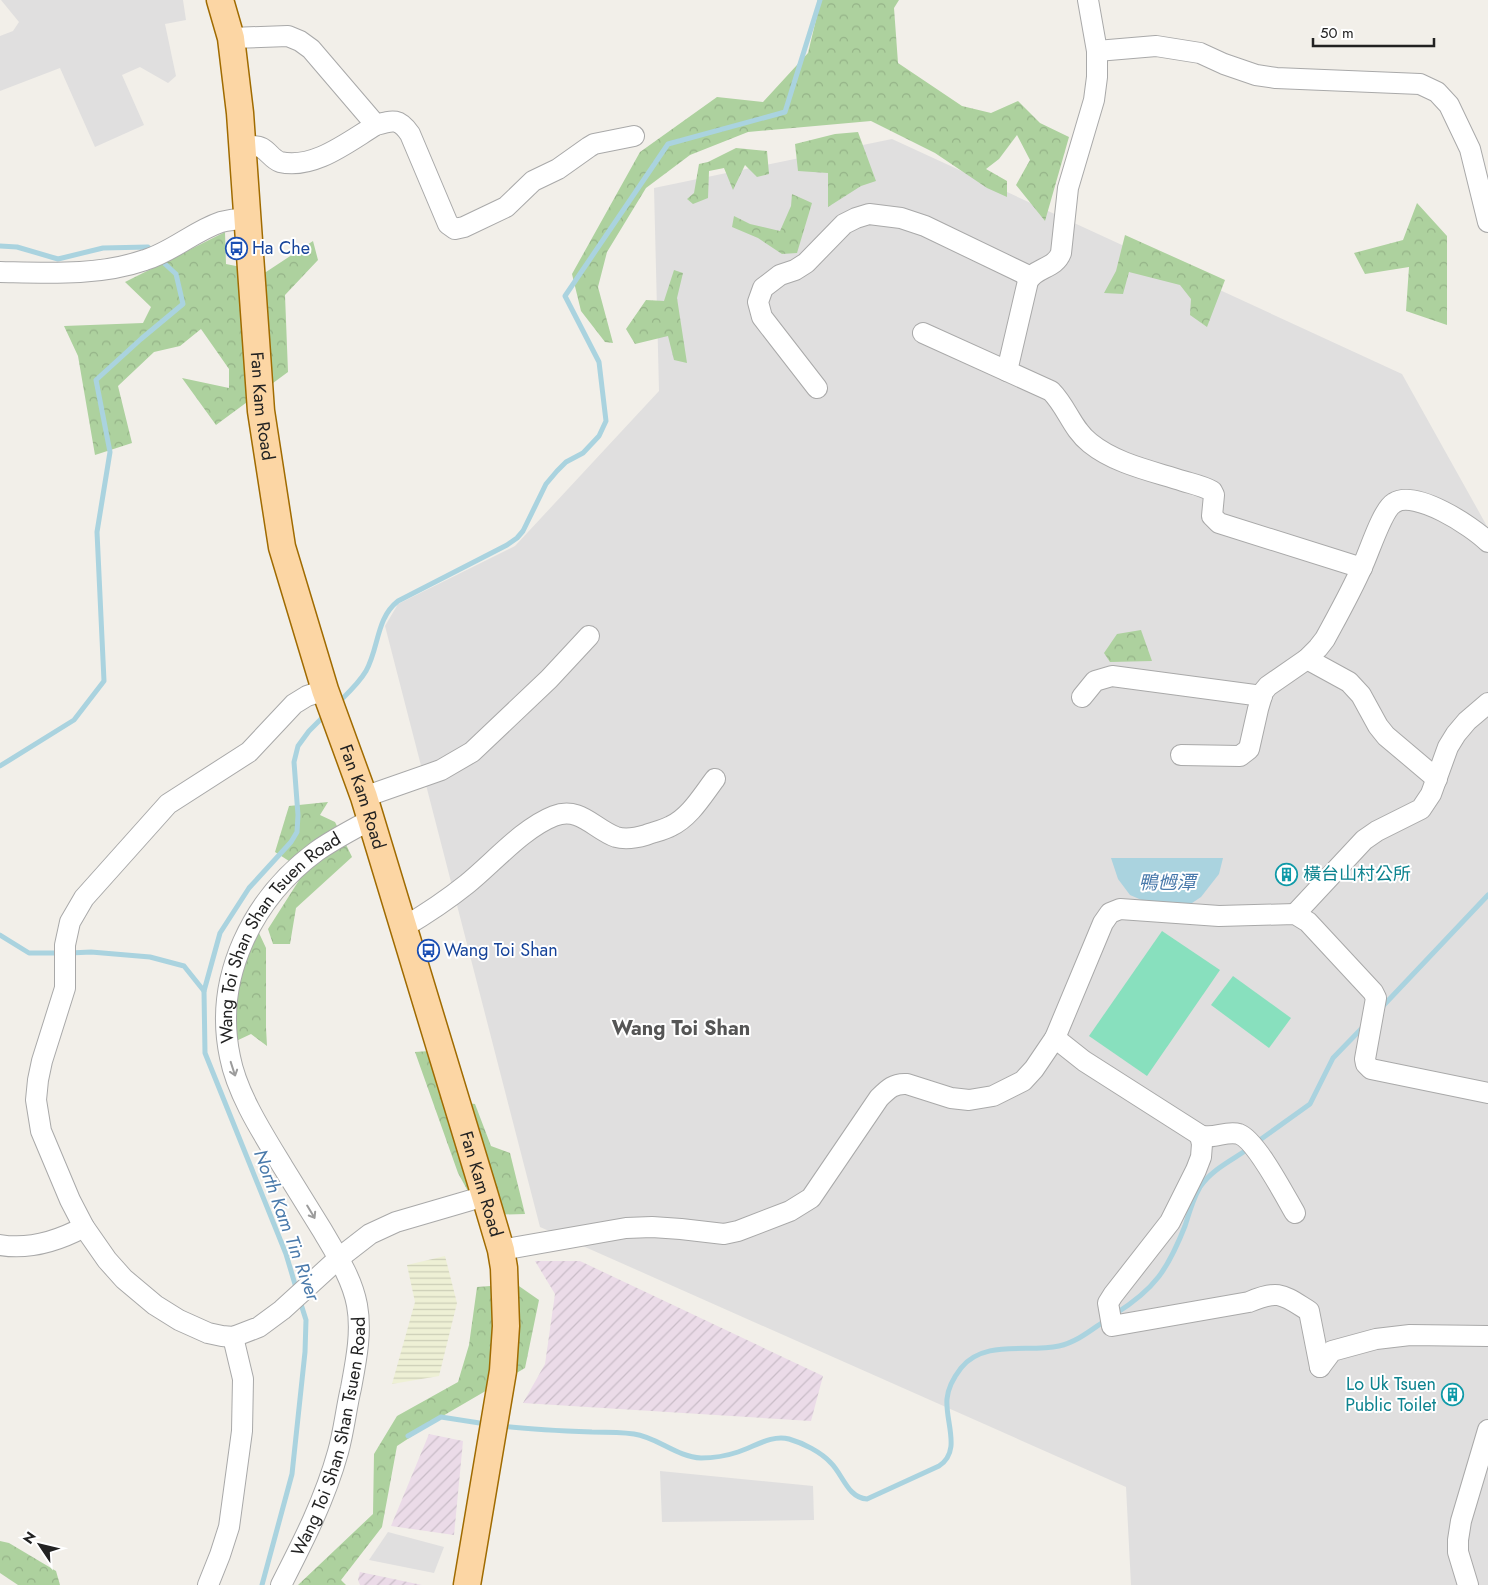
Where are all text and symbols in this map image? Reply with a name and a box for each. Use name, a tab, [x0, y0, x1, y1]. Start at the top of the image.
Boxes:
scale bar	[1313, 15, 1434, 47]
text: 50 m	[1320, 22, 1354, 44]
place label: Ha Che	[252, 235, 310, 261]
bus stop icon: Ha Che	[224, 236, 248, 260]
street label: Fan Kam Road	[244, 351, 281, 462]
street label: Fan Kam Road	[333, 741, 392, 852]
street label: Wang Toi Shan Shan Tsuen Road	[213, 826, 346, 1044]
place label: 橫台山村公所	[1303, 861, 1411, 887]
building icon: 橫台山村公所	[1275, 862, 1299, 886]
water label: 鴨乸潭	[1138, 869, 1198, 896]
place label: Wang Toi Shan	[444, 937, 558, 963]
bus stop icon: Wang Toi Shan	[416, 938, 440, 962]
district label: Wang Toi Shan	[612, 1014, 750, 1043]
one-way arrow	[229, 1061, 239, 1077]
street label: Fan Kam Road	[453, 1128, 509, 1240]
water label: North Kam Tin River	[247, 1146, 327, 1306]
one-way arrow	[306, 1205, 316, 1219]
street label: Wang Toi Shan Shan Tsuen Road	[285, 1316, 372, 1561]
place label: Lo Uk Tsuen Public Toilet	[1345, 1371, 1437, 1418]
building icon: Lo Uk Tsuen Public Toilet	[1440, 1382, 1464, 1406]
north arrow	[15, 1520, 65, 1570]
text: N	[18, 1527, 41, 1548]

